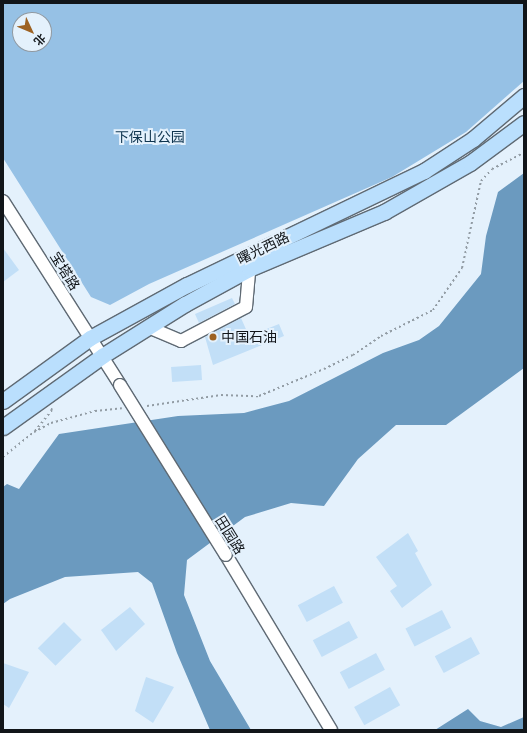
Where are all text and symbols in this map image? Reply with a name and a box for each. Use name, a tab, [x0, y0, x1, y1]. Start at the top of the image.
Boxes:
north arrow	[12, 12, 52, 52]
text: 北	[31, 31, 49, 48]
park label: 下保山公园	[115, 129, 185, 145]
street label: 曙光西路	[234, 228, 292, 268]
street label: 宝塔路	[47, 249, 83, 293]
place label: 中国石油	[221, 329, 277, 345]
marker: 中国石油	[208, 332, 218, 342]
street label: 田园路	[212, 513, 248, 557]

